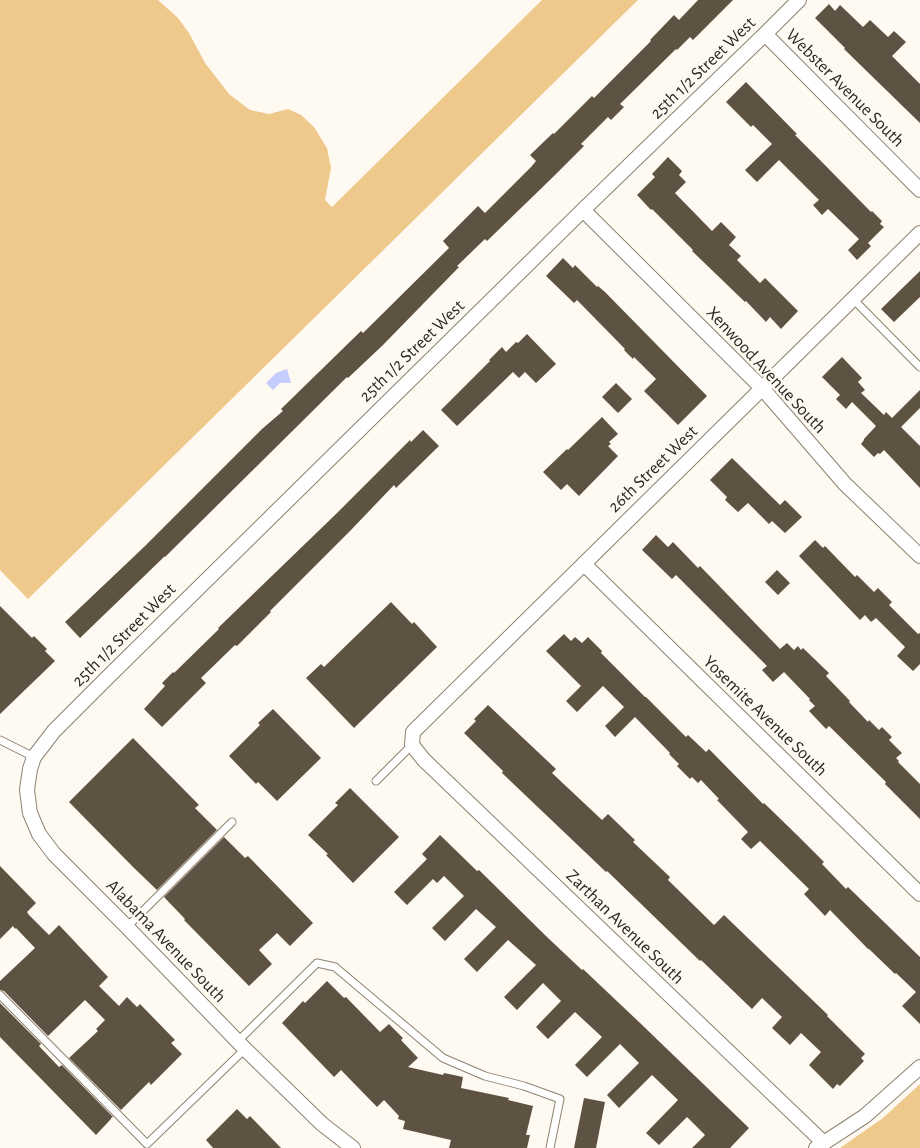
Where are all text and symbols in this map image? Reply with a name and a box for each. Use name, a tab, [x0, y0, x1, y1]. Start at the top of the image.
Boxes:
street label: 25th 1/2 Street West	[646, 12, 760, 124]
street label: Webster Avenue South	[781, 24, 909, 152]
street label: 25th 1/2 Street West	[355, 295, 469, 407]
street label: Xenwood Avenue South	[701, 302, 831, 438]
street label: 26th Street West	[604, 421, 702, 517]
street label: 25th 1/2 Street West	[68, 579, 180, 691]
street label: Yosemite Avenue South	[698, 651, 832, 781]
street label: Zarthan Avenue South	[562, 865, 688, 989]
street label: Alabama Avenue South	[102, 875, 230, 1007]

